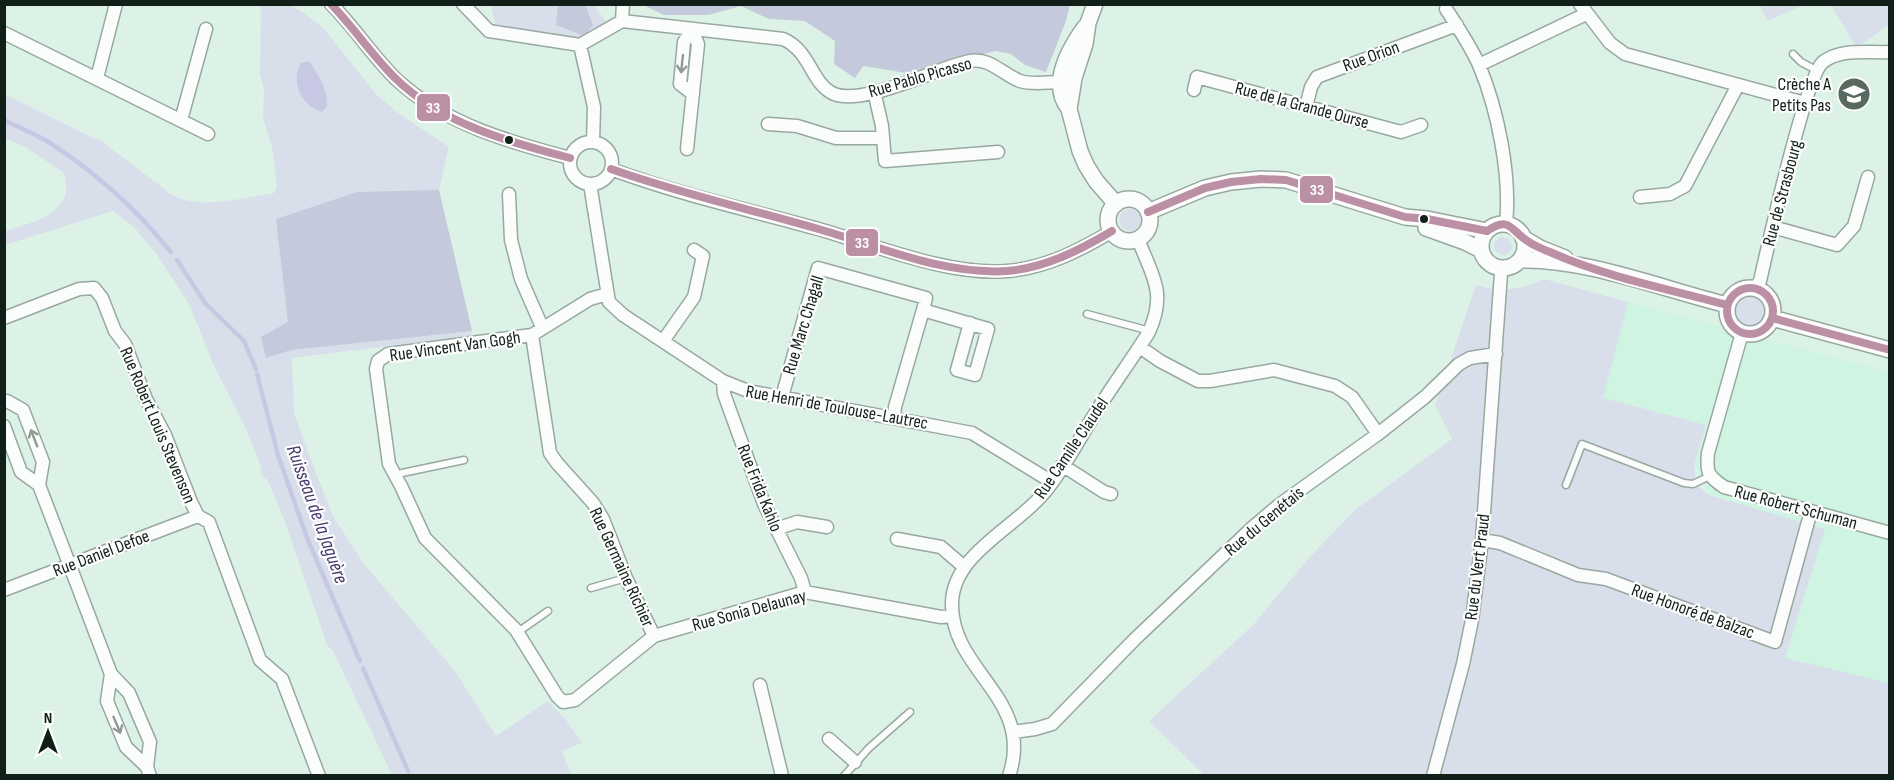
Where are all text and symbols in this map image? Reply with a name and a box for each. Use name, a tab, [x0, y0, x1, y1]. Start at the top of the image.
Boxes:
street label: Rue Orion	[1340, 37, 1402, 76]
one-way arrow	[676, 53, 687, 73]
street label: Rue Pablo Picasso	[866, 53, 974, 102]
place label: Crèche A Petits Pas	[1772, 74, 1831, 116]
school or university icon: Crèche A Petits Pas	[1836, 76, 1872, 112]
street label: Rue de la Grande Ourse	[1233, 78, 1371, 133]
line badge: 33	[416, 93, 451, 122]
text: 33	[426, 99, 440, 118]
unlabelled marker	[503, 134, 515, 146]
street label: Rue de Strasbourg	[1758, 138, 1807, 249]
line badge: 33	[1299, 175, 1334, 204]
text: 33	[1310, 181, 1324, 200]
unlabelled marker	[1418, 213, 1430, 225]
line badge: 33	[845, 228, 879, 257]
text: 33	[855, 234, 869, 253]
street label: Rue Marc Chagall	[778, 273, 828, 377]
street label: Rue Vincent Van Gogh	[388, 327, 522, 366]
street label: Rue Robert Louis Stevenson	[115, 344, 200, 506]
street label: Rue Henri de Toulouse-Lautrec	[744, 381, 930, 434]
street label: Rue Camille Claudel	[1030, 394, 1113, 503]
one-way arrow	[28, 429, 39, 448]
water label: Ruisseau de la Jaguère	[281, 442, 353, 587]
street label: Rue Frida Kahlo	[733, 442, 787, 535]
street label: Rue Robert Schuman	[1732, 481, 1860, 534]
street label: Rue du Genétais	[1220, 482, 1308, 561]
street label: Rue Germaine Richier	[585, 504, 658, 630]
street label: Rue du Vert Praud	[1461, 513, 1494, 621]
street label: Rue Daniel Defoe	[50, 525, 152, 581]
street label: Rue Honoré de Balzac	[1629, 580, 1757, 643]
street label: Rue Sonia Delaunay	[690, 585, 809, 636]
north arrow	[18, 702, 78, 762]
text: N	[44, 709, 52, 728]
one-way arrow	[111, 715, 123, 733]

